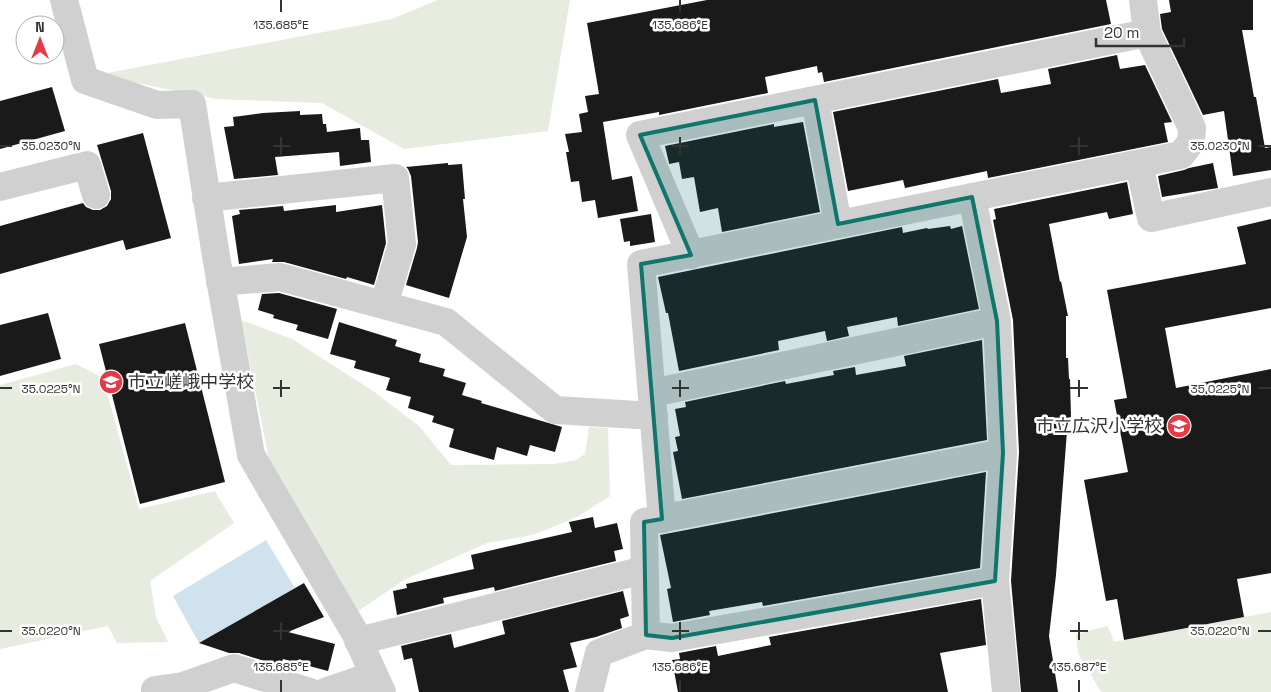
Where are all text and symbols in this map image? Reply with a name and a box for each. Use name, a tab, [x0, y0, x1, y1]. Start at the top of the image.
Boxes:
north arrow	[15, 15, 65, 65]
scale bar	[1096, 15, 1184, 47]
text: 135.685°E	[253, 17, 309, 33]
text: 135.686°E	[652, 17, 708, 33]
text: N	[35, 18, 45, 36]
text: 20 m	[1104, 23, 1139, 42]
text: 35.0230°N	[21, 138, 81, 154]
text: 35.0230°N	[1190, 138, 1250, 154]
school or university icon: 市立嵯峨中学校	[98, 369, 124, 395]
place label: 市立嵯峨中学校	[128, 370, 254, 393]
text: 35.0225°N	[21, 381, 81, 397]
text: 35.0225°N	[1190, 381, 1250, 397]
school or university icon: 市立広沢小学校	[1166, 413, 1192, 439]
place label: 市立広沢小学校	[1036, 414, 1162, 437]
text: 35.0220°N	[21, 623, 81, 639]
text: 35.0220°N	[1190, 623, 1250, 639]
text: 135.685°E	[253, 659, 309, 675]
text: 135.686°E	[652, 659, 708, 675]
text: 135.687°E	[1051, 659, 1107, 675]

